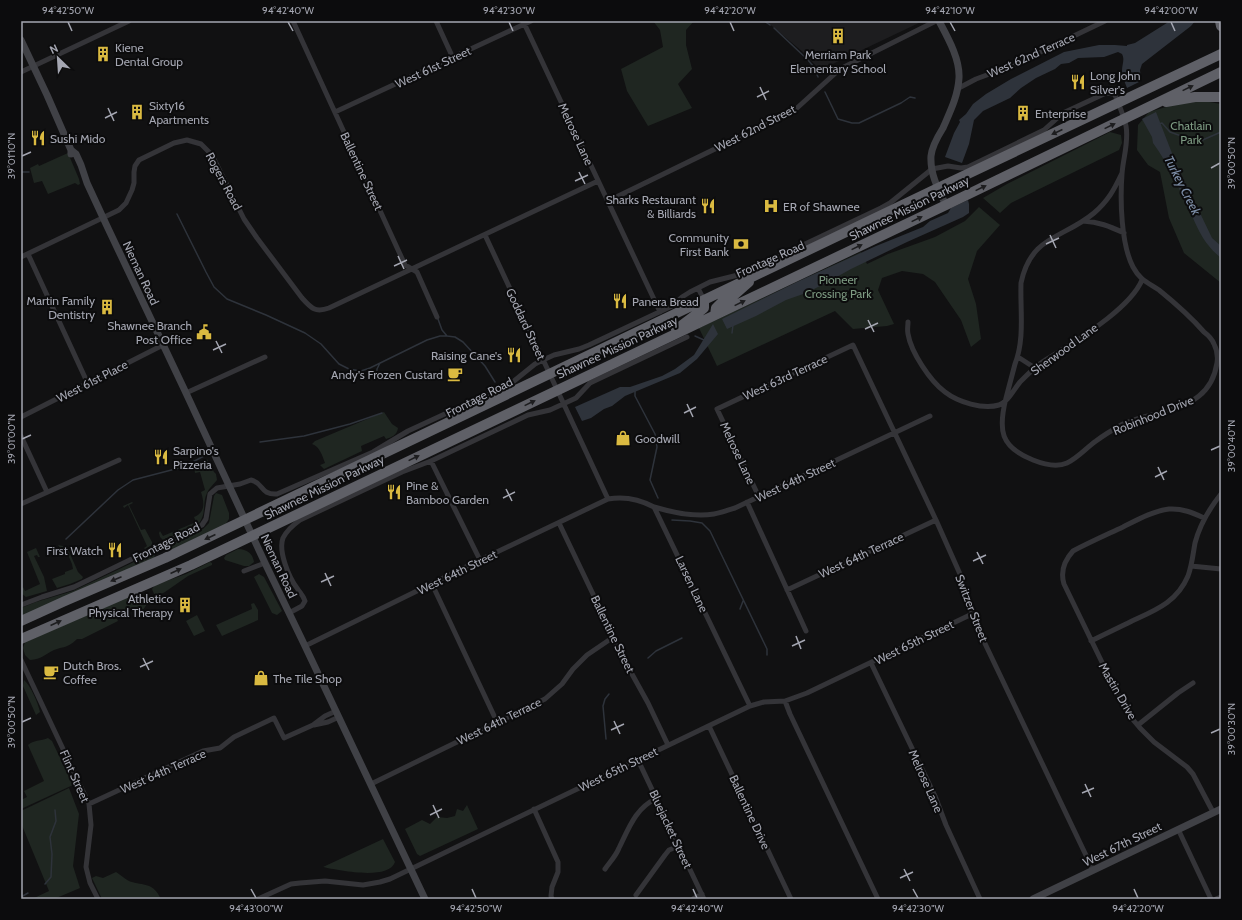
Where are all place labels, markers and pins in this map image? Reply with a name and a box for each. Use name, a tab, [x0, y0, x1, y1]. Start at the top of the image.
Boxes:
building icon: Merriam Park Elementary School	[829, 27, 847, 45]
place label: Kiene Dental Group	[115, 40, 183, 69]
building icon: Kiene Dental Group	[94, 45, 112, 63]
place label: Merriam Park Elementary School	[790, 47, 886, 76]
place label: Long John Silver's	[1090, 68, 1141, 97]
restaurant icon: Long John Silver's	[1069, 73, 1087, 91]
place label: Sixty16 Apartments	[149, 98, 209, 127]
building icon: Sixty16 Apartments	[128, 103, 146, 121]
building icon: Enterprise	[1014, 104, 1032, 122]
place label: Enterprise	[1035, 106, 1086, 121]
restaurant icon: Sushi Mido	[29, 129, 47, 147]
place label: Sushi Mido	[50, 131, 106, 146]
place label: Sharks Restaurant & Billiards	[606, 192, 696, 221]
restaurant icon: Sharks Restaurant & Billiards	[699, 197, 717, 215]
hospital icon: ER of Shawnee	[762, 197, 780, 215]
place label: ER of Shawnee	[783, 199, 860, 214]
place label: Community First Bank	[668, 230, 730, 259]
bank icon: Community First Bank	[732, 235, 750, 253]
restaurant icon: Panera Bread	[611, 292, 629, 310]
place label: Martin Family Dentistry	[27, 293, 95, 322]
place label: Panera Bread	[632, 294, 699, 309]
building icon: Martin Family Dentistry	[98, 298, 116, 316]
place label: Shawnee Branch Post Office	[107, 318, 192, 347]
public building icon: Shawnee Branch Post Office	[195, 323, 213, 341]
restaurant icon: Raising Cane's	[505, 346, 523, 364]
place label: Raising Cane's	[431, 348, 502, 363]
cafe icon: Andy's Frozen Custard	[446, 365, 464, 383]
place label: Andy's Frozen Custard	[331, 367, 443, 382]
shop icon: Goodwill	[614, 429, 632, 447]
place label: Goodwill	[635, 431, 680, 446]
place label: Sarpino's Pizzeria	[173, 443, 219, 472]
restaurant icon: Sarpino's Pizzeria	[152, 448, 170, 466]
place label: Pine & Bamboo Garden	[406, 478, 489, 507]
restaurant icon: Pine & Bamboo Garden	[385, 483, 403, 501]
restaurant icon: First Watch	[106, 541, 124, 559]
place label: First Watch	[46, 543, 103, 558]
place label: Athletico Physical Therapy	[89, 591, 173, 620]
building icon: Athletico Physical Therapy	[176, 596, 194, 614]
place label: Dutch Bros. Coffee	[63, 658, 121, 687]
cafe icon: Dutch Bros. Coffee	[42, 663, 60, 681]
shop icon: The Tile Shop	[252, 669, 270, 687]
place label: The Tile Shop	[273, 671, 342, 686]

